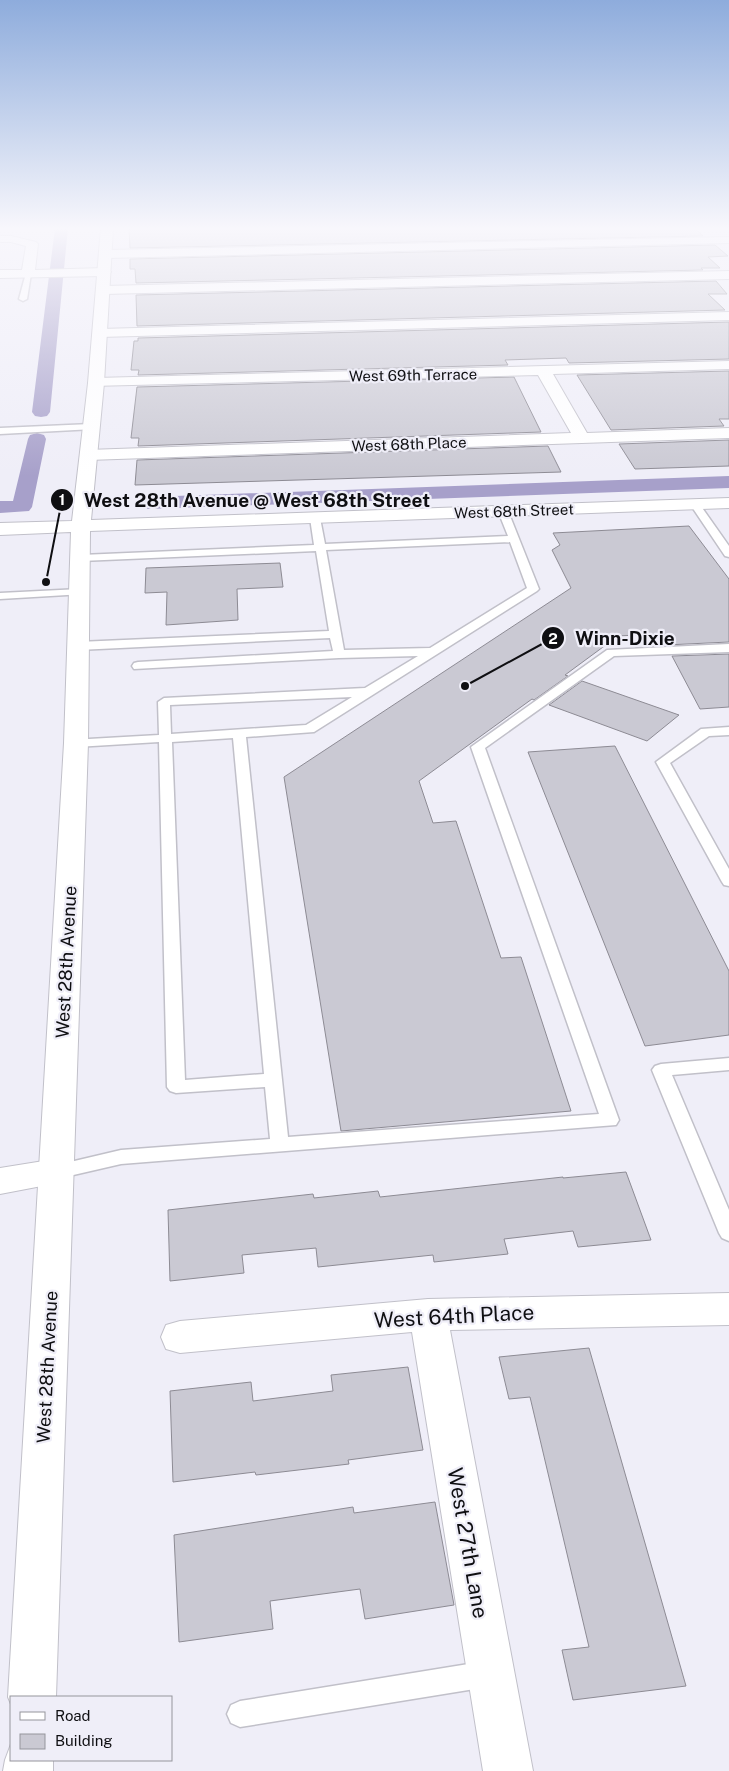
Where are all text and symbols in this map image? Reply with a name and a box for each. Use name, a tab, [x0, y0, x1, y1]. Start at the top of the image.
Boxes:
street label: West 69th Terrace	[349, 365, 477, 385]
street label: West 68th Place	[351, 433, 467, 455]
callout: West 28th Avenue @ West 68th Street	[49, 483, 441, 517]
text: West 28th Avenue @ West 68th Street	[84, 489, 430, 511]
text: 1	[59, 491, 65, 508]
street label: West 68th Street	[454, 500, 574, 522]
callout: Winn-Dixie	[541, 621, 685, 655]
text: Winn-Dixie	[575, 627, 675, 649]
text: 2	[548, 630, 558, 647]
street label: West 28th Avenue	[52, 885, 80, 1039]
street label: West 28th Avenue	[33, 1290, 61, 1444]
street label: West 64th Place	[373, 1299, 535, 1333]
street label: West 27th Lane	[442, 1466, 494, 1620]
legend	[10, 1696, 172, 1761]
text: Road	[55, 1707, 91, 1724]
text: Building	[55, 1732, 113, 1749]

